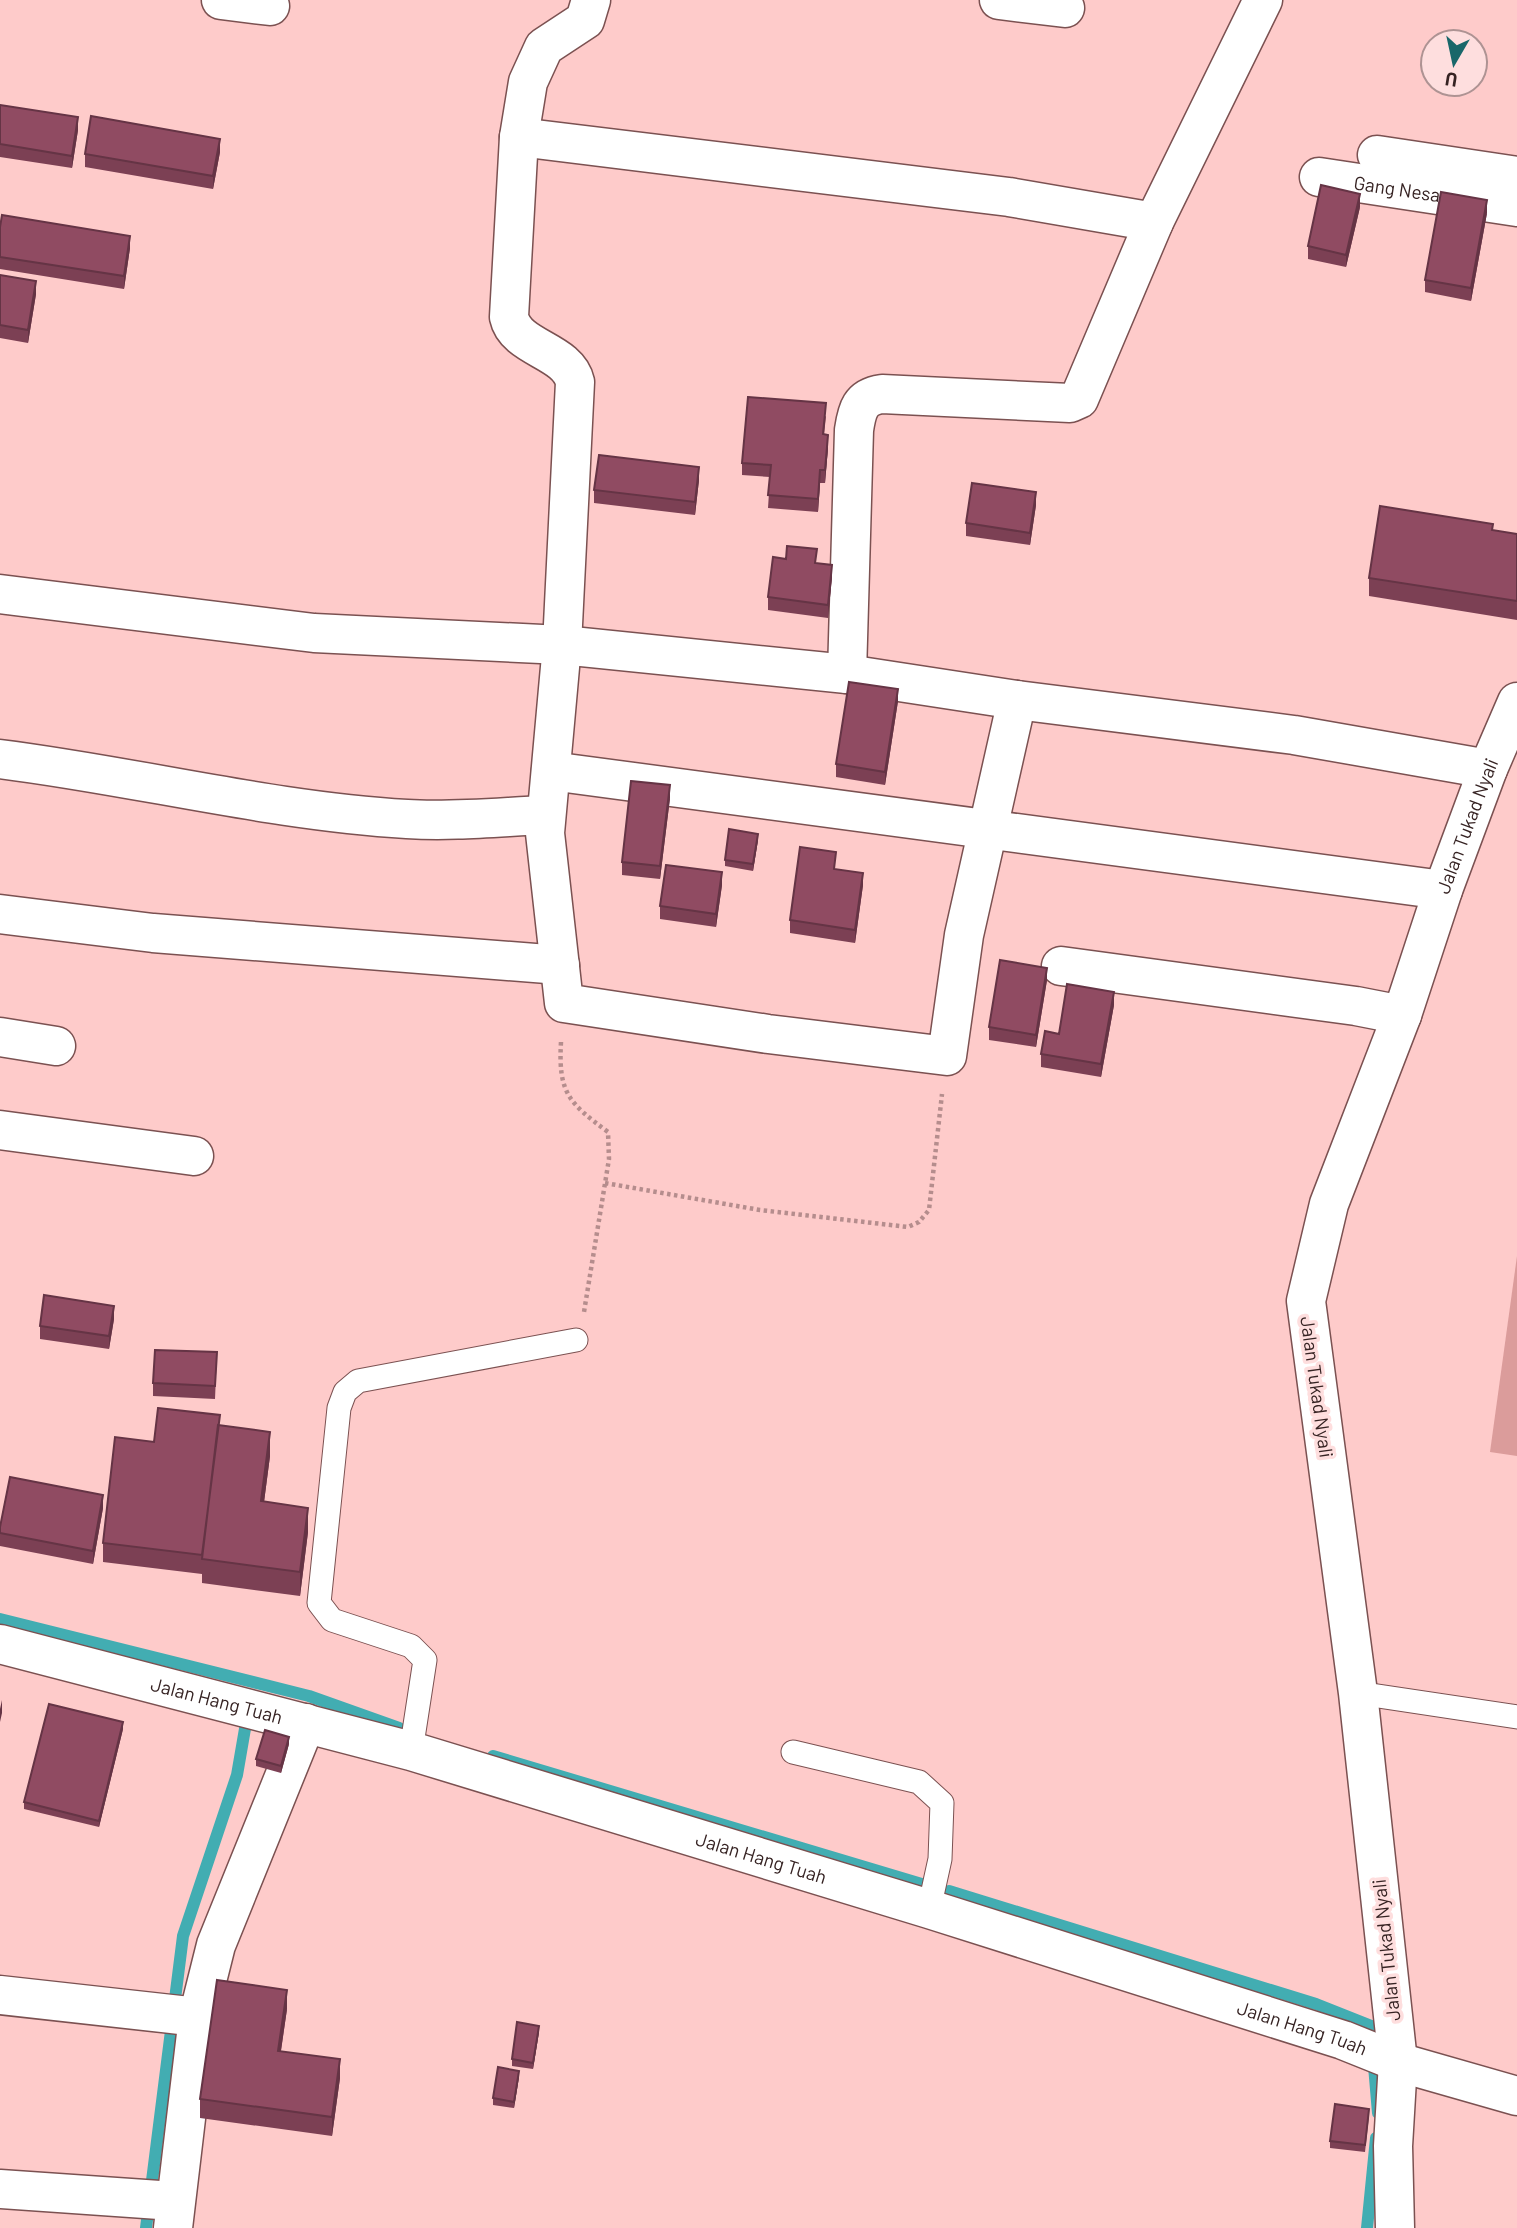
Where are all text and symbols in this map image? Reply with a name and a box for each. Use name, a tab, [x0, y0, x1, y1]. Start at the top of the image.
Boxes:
north arrow	[1419, 28, 1489, 98]
text: U	[1444, 68, 1459, 93]
street label: Gang Nesa	[1352, 170, 1442, 206]
street label: Jalan Tukad Nyali	[1431, 754, 1502, 897]
street label: Jalan Tukad Nyali	[1296, 1315, 1339, 1459]
street label: Jalan Hang Tuah	[148, 1672, 285, 1728]
street label: Jalan Hang Tuah	[693, 1827, 830, 1888]
street label: Jalan Tukad Nyali	[1367, 1878, 1404, 2022]
street label: Jalan Hang Tuah	[1235, 1995, 1371, 2060]

